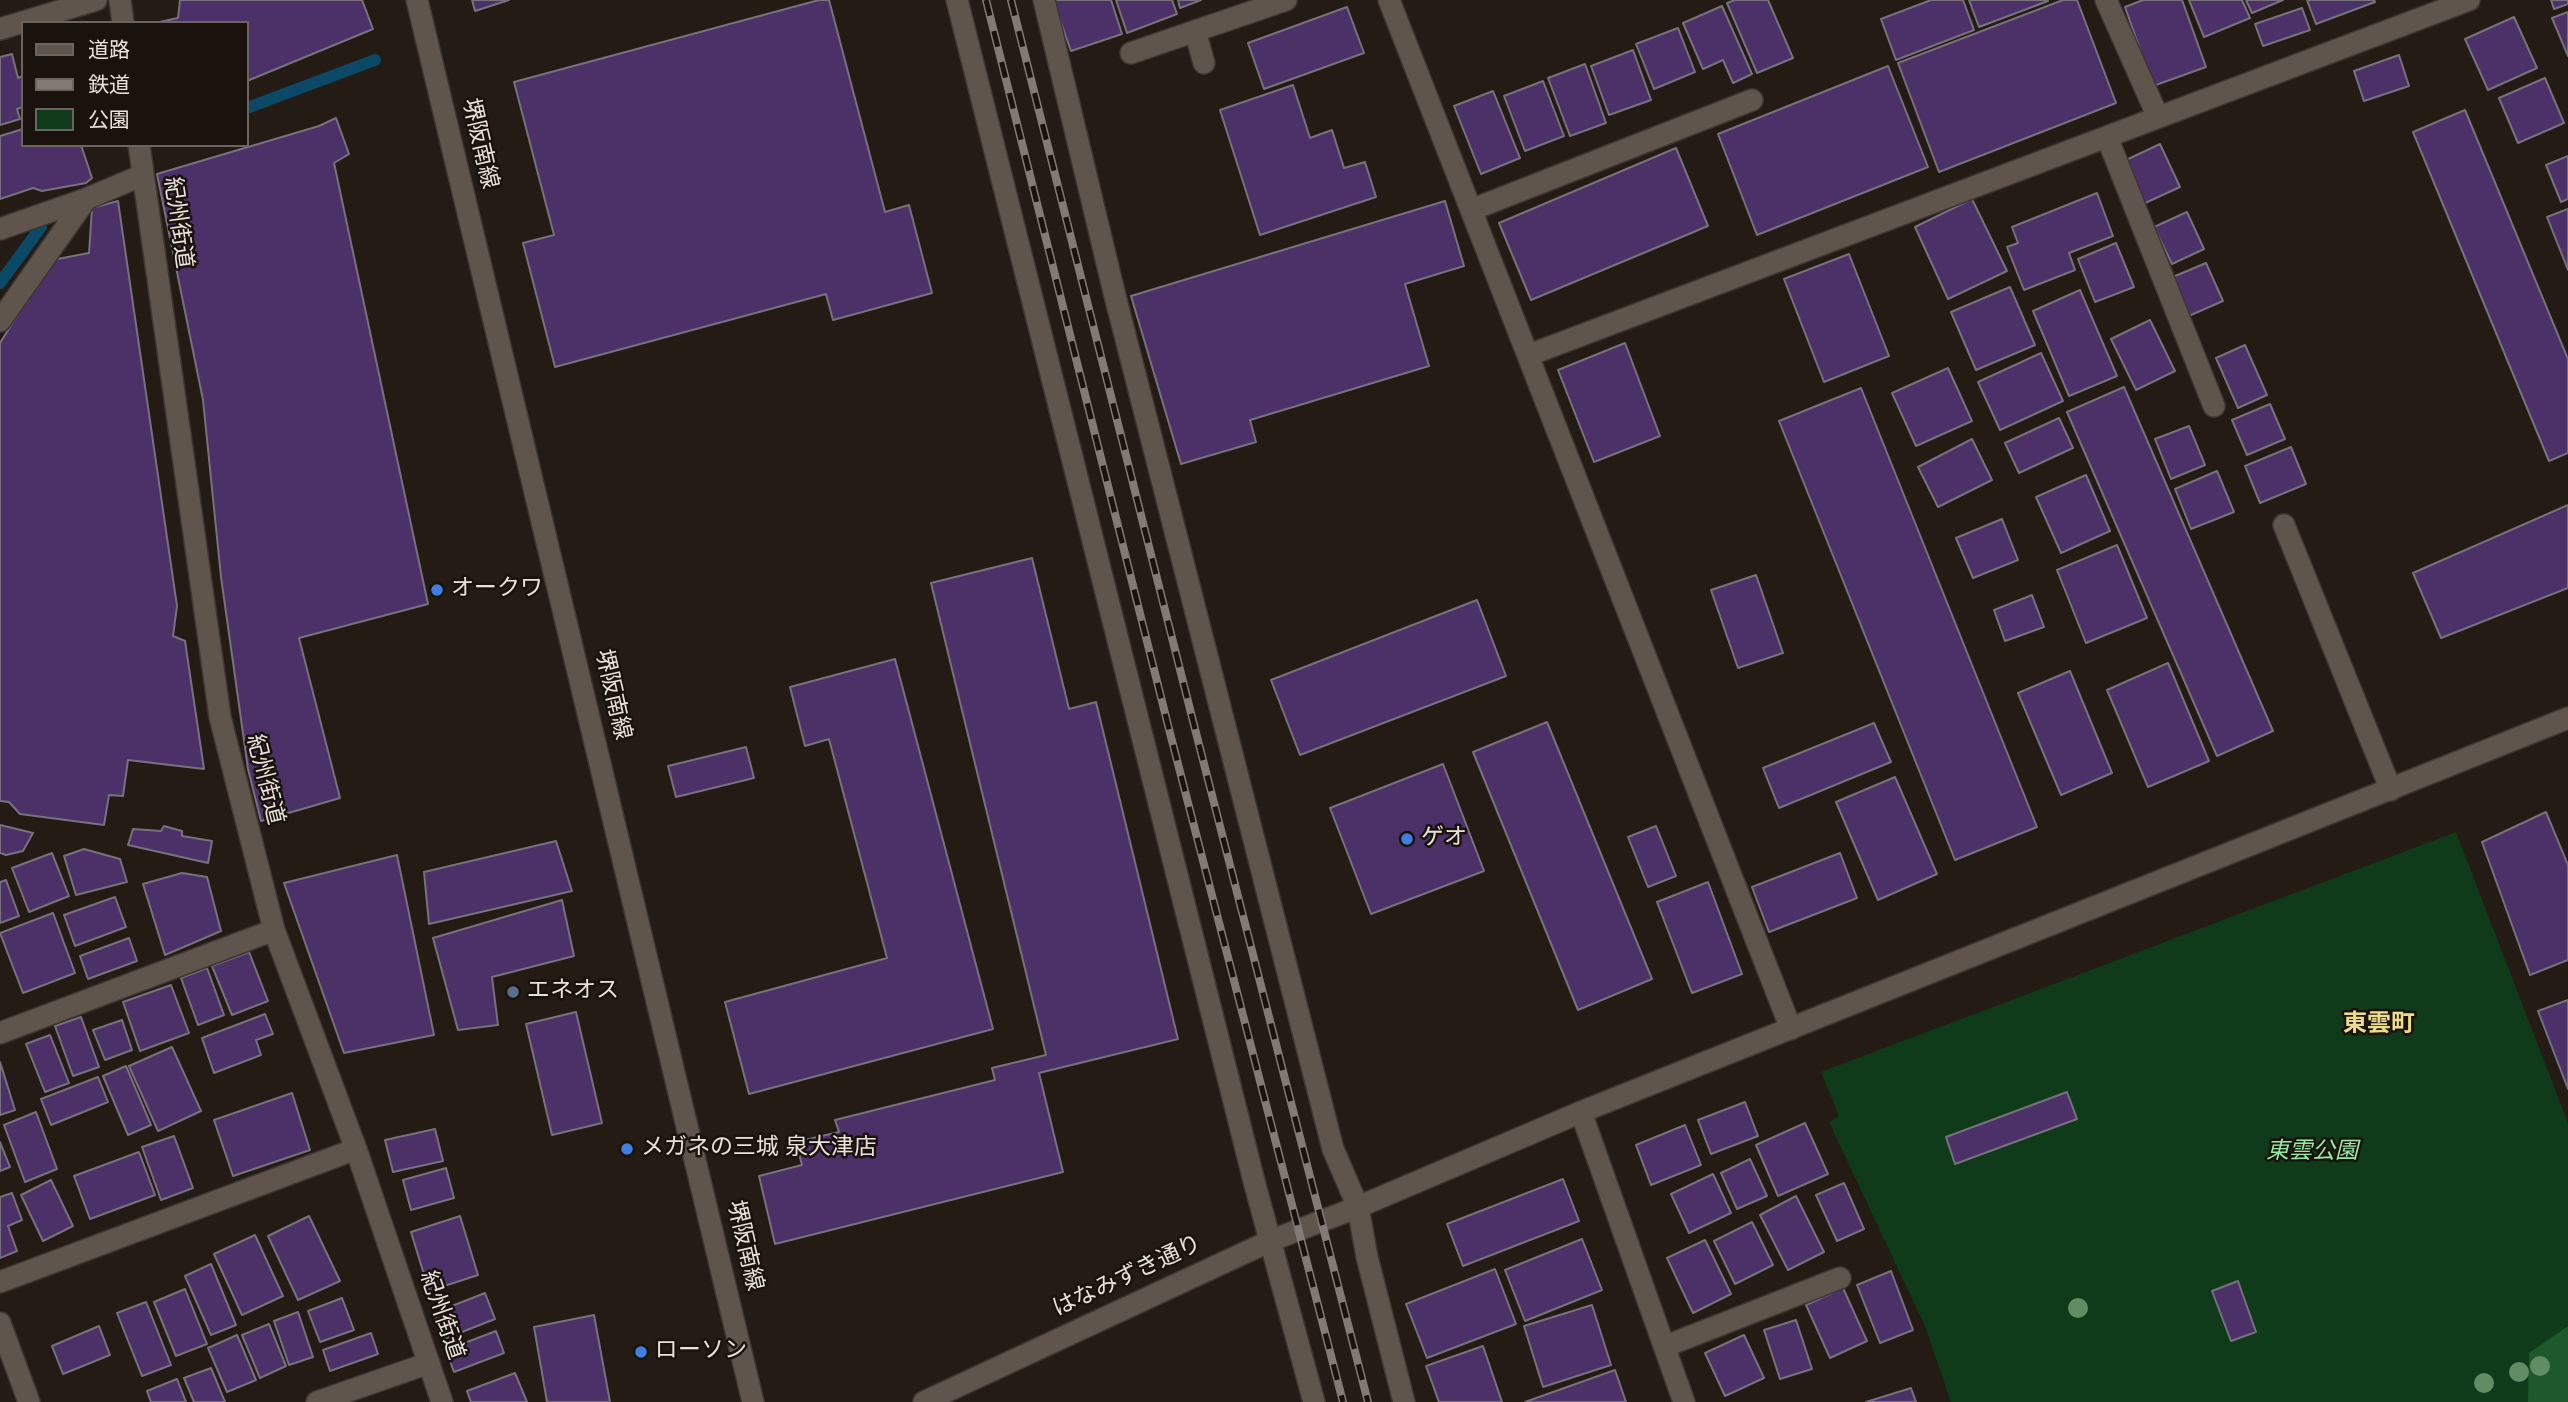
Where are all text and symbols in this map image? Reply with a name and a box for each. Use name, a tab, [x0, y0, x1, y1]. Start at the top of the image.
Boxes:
legend	[21, 21, 248, 147]
text: 道路	[88, 35, 130, 67]
text: 鉄道	[88, 70, 130, 102]
street label: 堺阪南線	[454, 96, 502, 192]
text: 公園	[88, 105, 130, 137]
street label: 紀州街道	[156, 176, 196, 270]
place label: オークワ	[451, 576, 543, 604]
marker: オークワ	[429, 582, 445, 598]
street label: 堺阪南線	[587, 647, 635, 743]
street label: 紀州街道	[238, 732, 288, 828]
place label: ゲオ	[1421, 825, 1467, 853]
marker: ゲオ	[1399, 831, 1415, 847]
place label: エネオス	[527, 978, 619, 1006]
marker: エネオス	[505, 984, 521, 1000]
district label: 東雲町	[2343, 1012, 2415, 1040]
place label: メガネの三城 泉大津店	[641, 1135, 877, 1163]
park label: 東雲公園	[2266, 1139, 2358, 1167]
marker: メガネの三城 泉大津店	[619, 1141, 635, 1157]
street label: 堺阪南線	[719, 1198, 767, 1294]
street label: はなみずき通り	[1049, 1231, 1207, 1325]
street label: 紀州街道	[412, 1268, 468, 1364]
place label: ローソン	[655, 1338, 747, 1366]
marker: ローソン	[633, 1344, 649, 1360]

